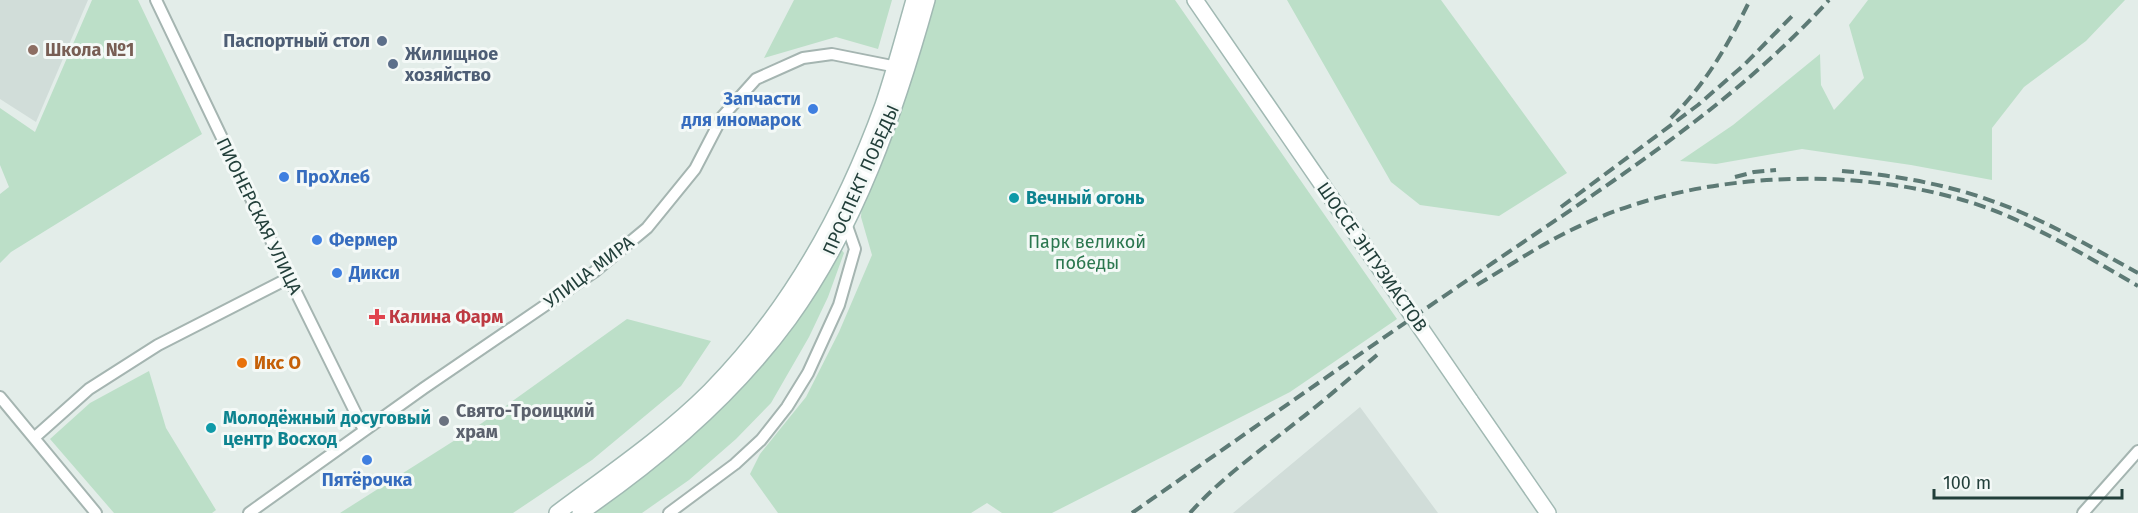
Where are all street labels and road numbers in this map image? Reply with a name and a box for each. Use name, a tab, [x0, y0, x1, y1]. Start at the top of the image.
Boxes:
street label: ПРОСПЕКТ ПОБЕДЫ	[818, 101, 904, 259]
street label: ПИОНЕРСКАЯ УЛИЦА	[211, 134, 307, 299]
street label: ШОССЕ ЭНТУЗИАСТОВ	[1312, 178, 1432, 336]
street label: УЛИЦА МИРА	[540, 231, 639, 313]

